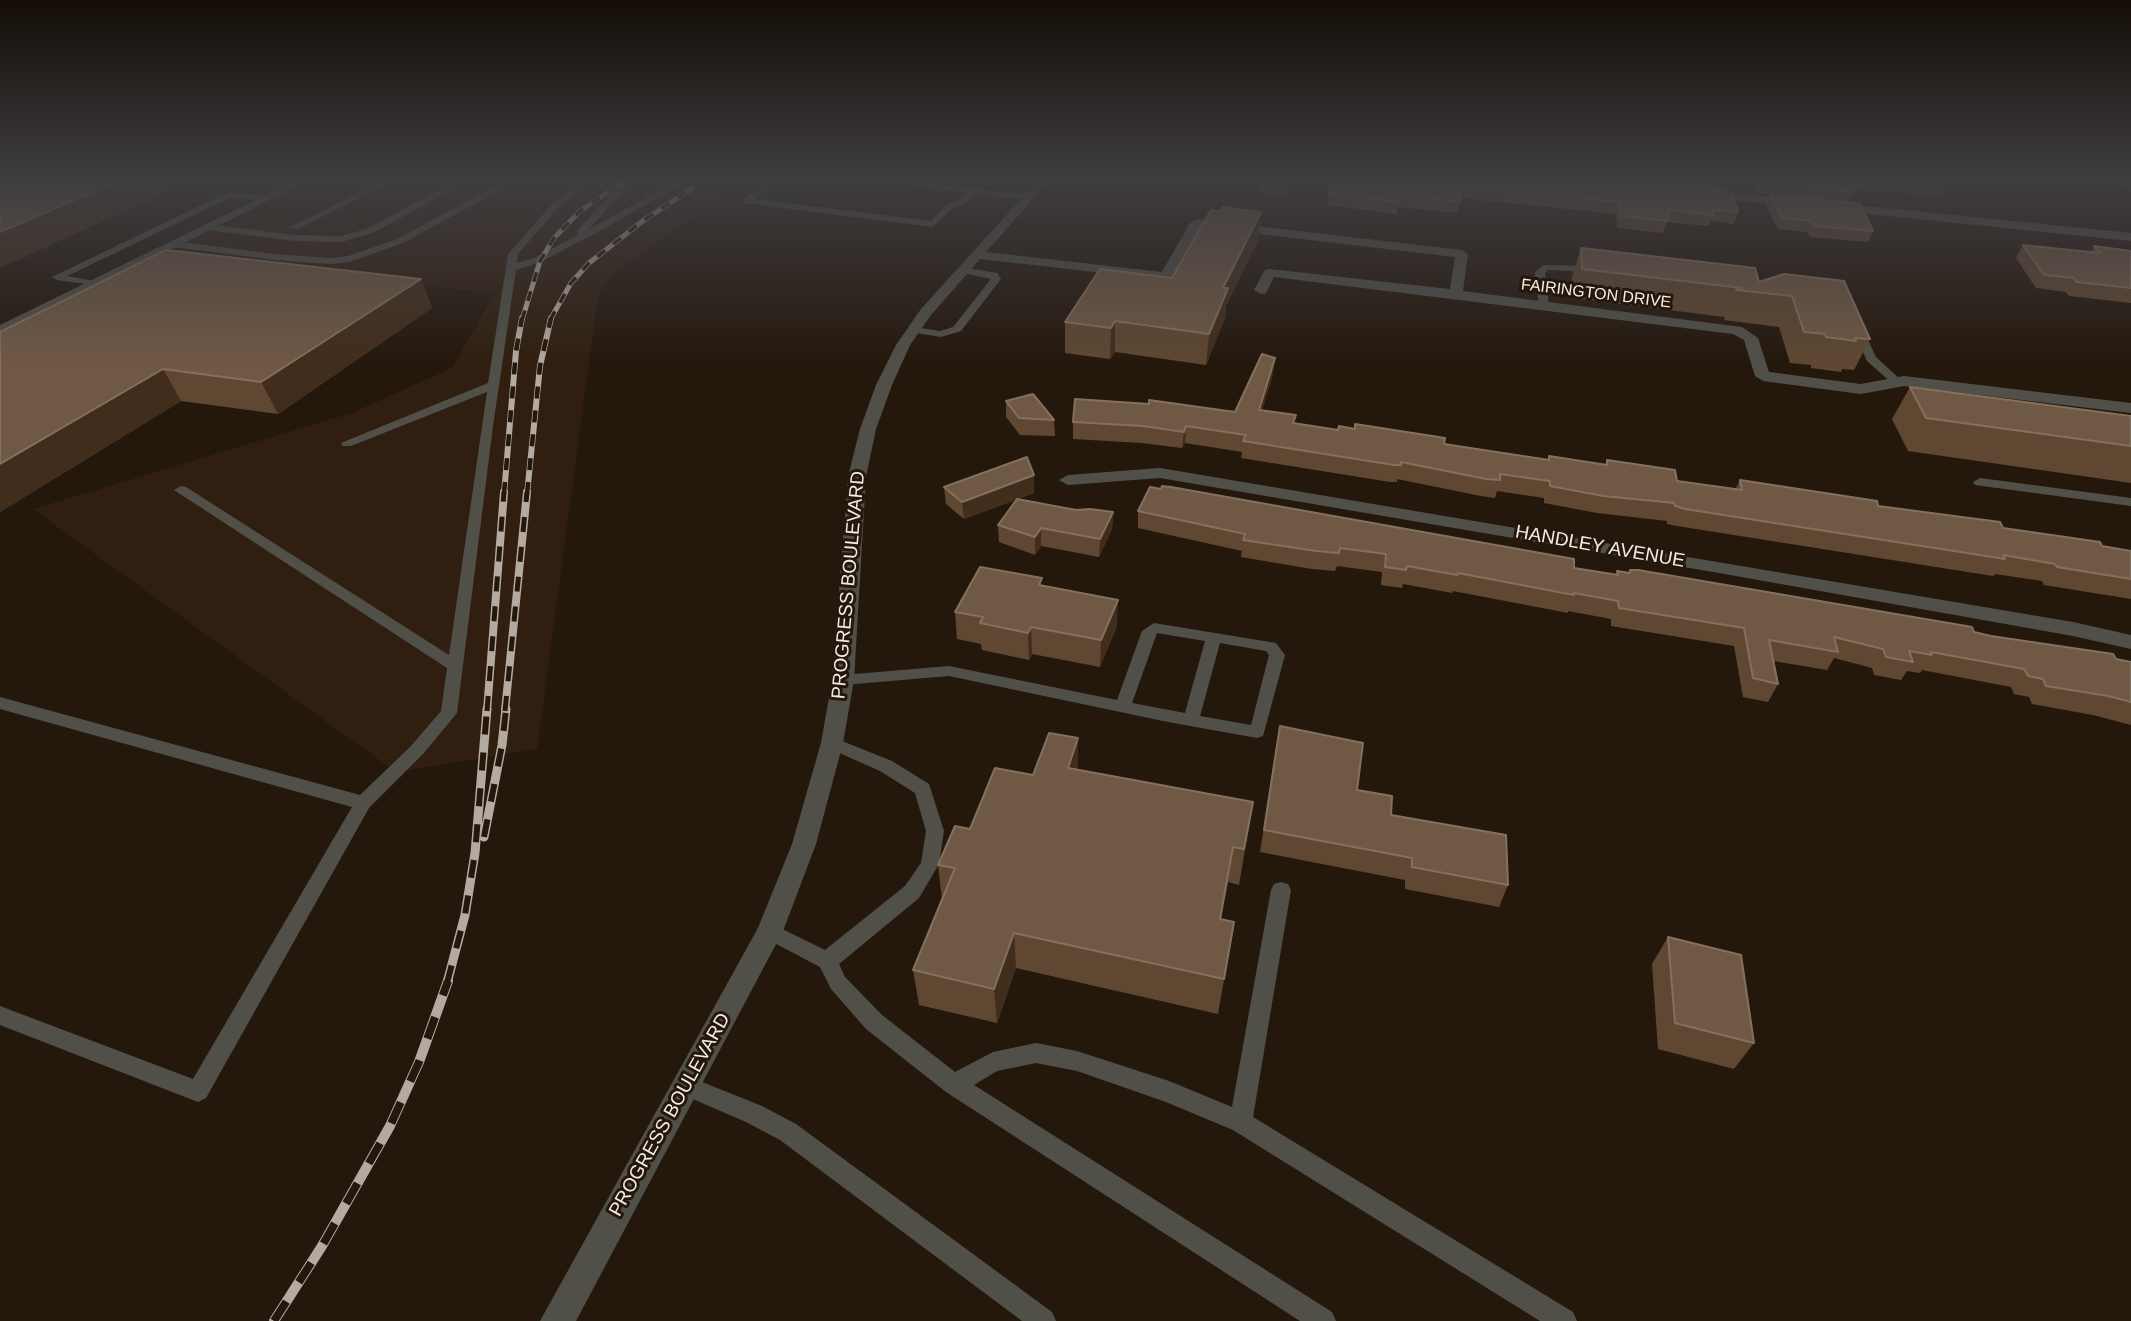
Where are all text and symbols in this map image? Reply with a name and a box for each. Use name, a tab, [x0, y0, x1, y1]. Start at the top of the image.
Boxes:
street label: FAIRINGTON DRIVE	[1520, 275, 1672, 313]
street label: PROGRESS BOULEVARD	[828, 470, 870, 700]
street label: HANDLEY AVENUE	[1513, 521, 1687, 573]
street label: PROGRESS BOULEVARD	[605, 1009, 735, 1221]

